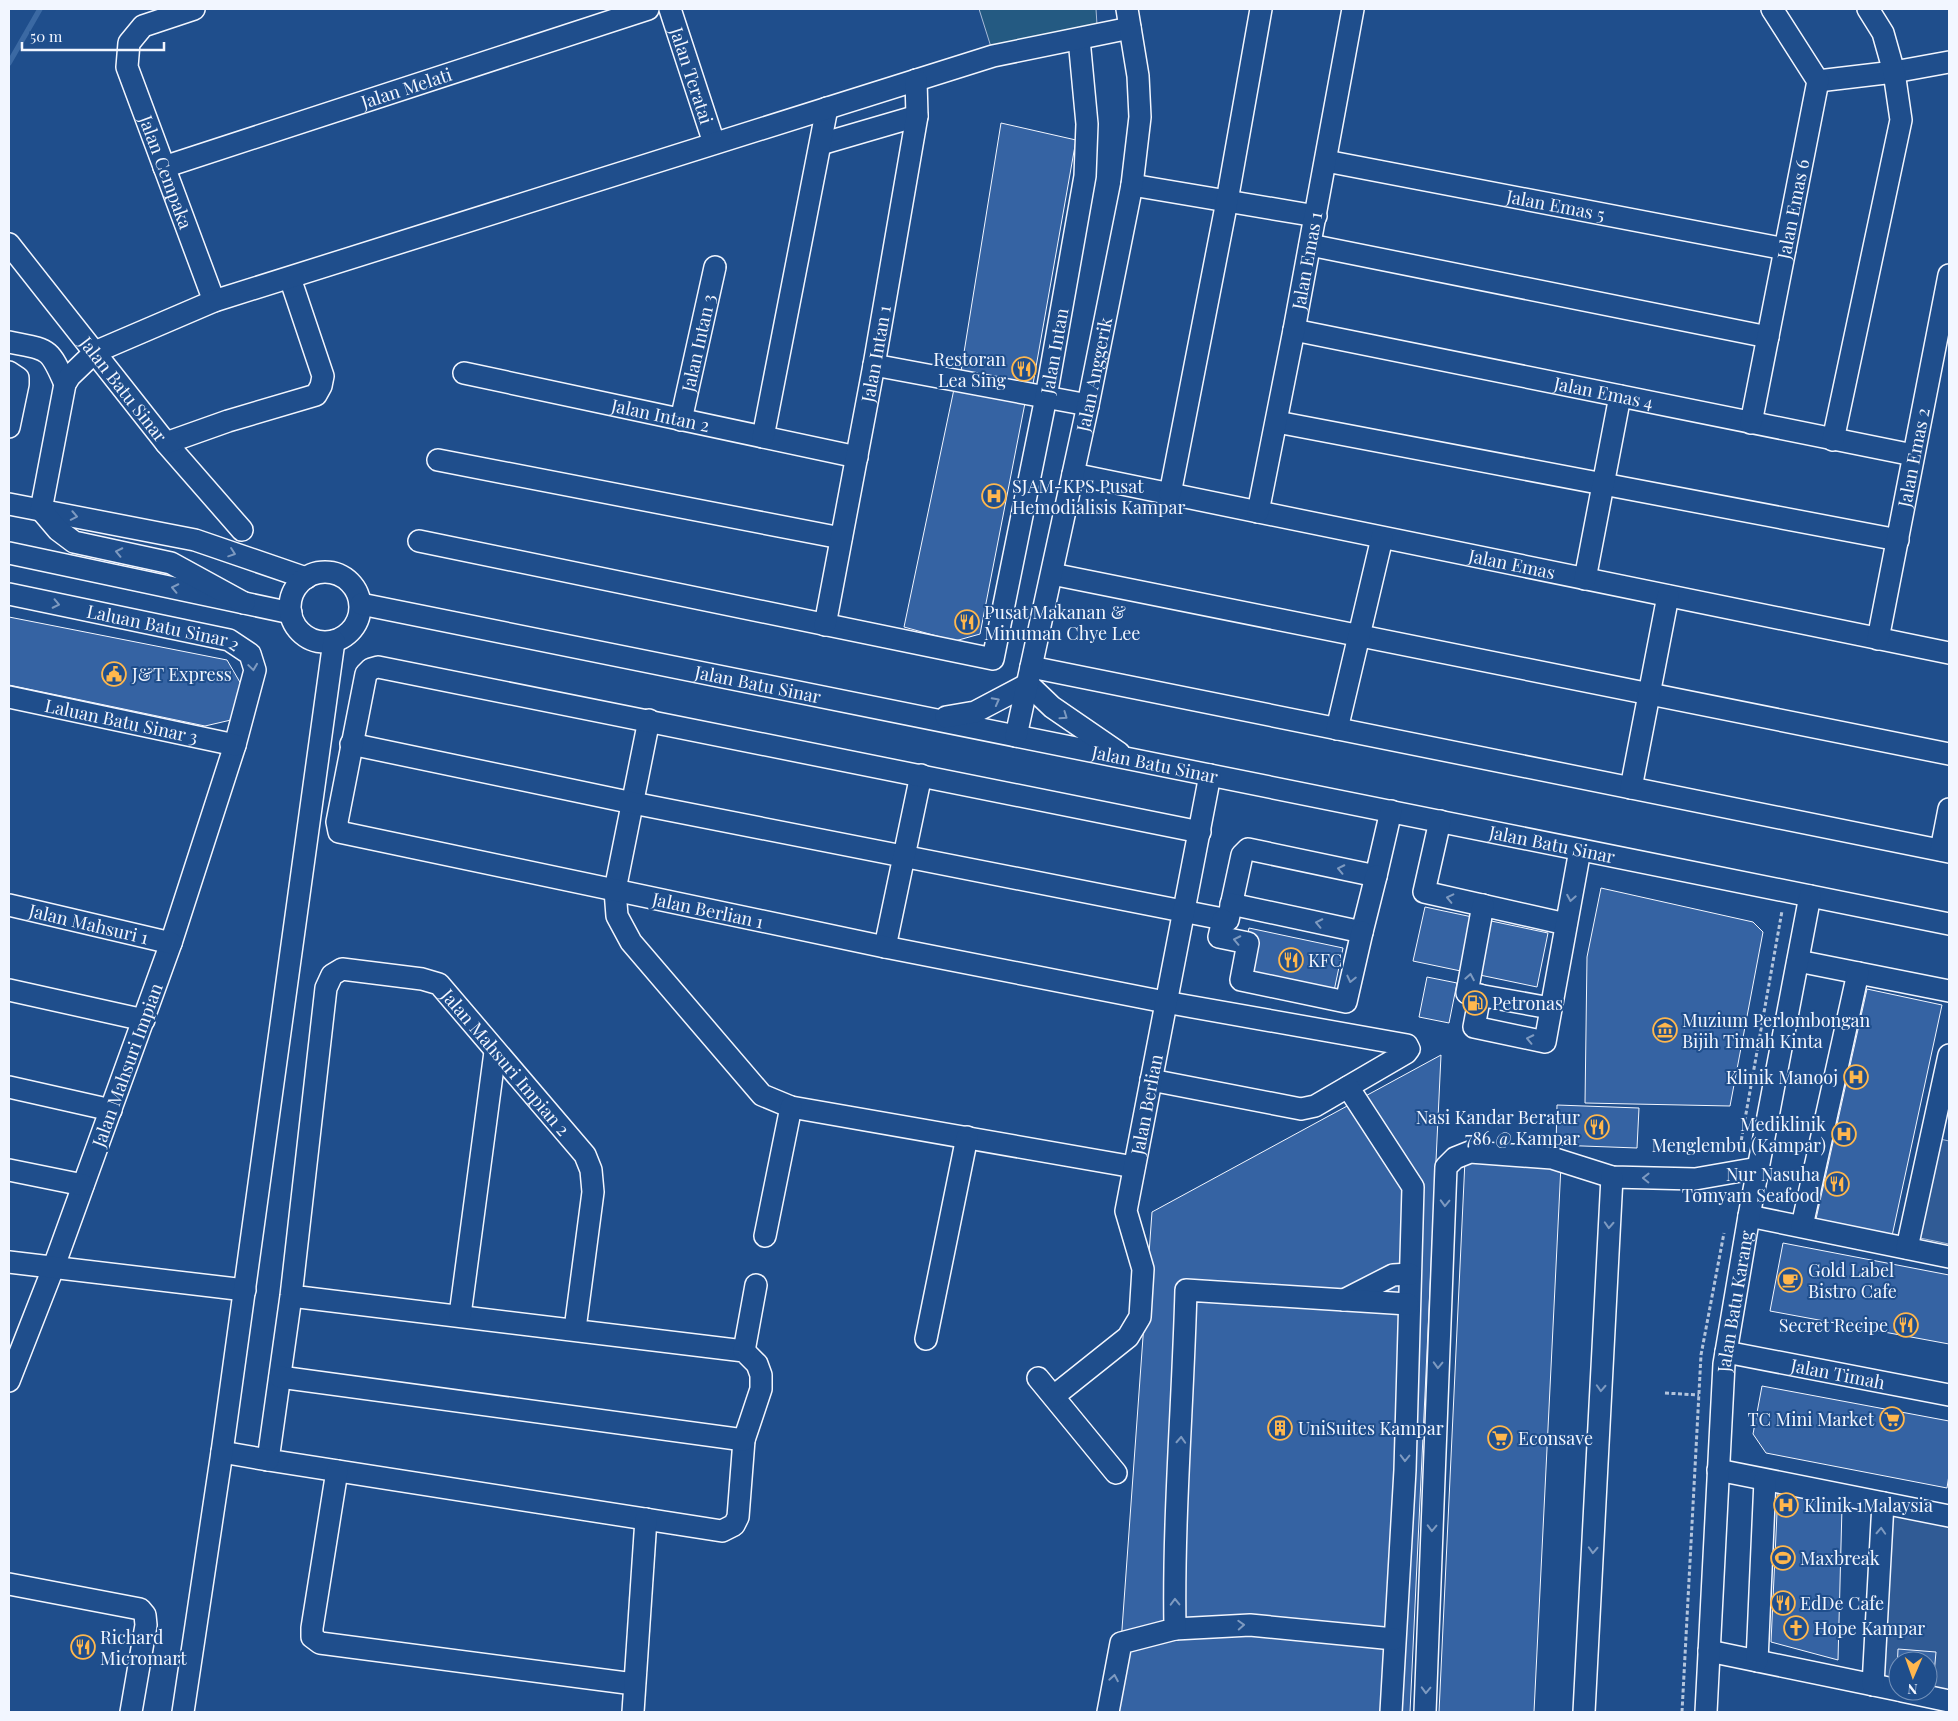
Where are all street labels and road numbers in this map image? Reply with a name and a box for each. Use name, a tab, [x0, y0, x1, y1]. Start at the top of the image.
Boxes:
street label: Jalan Teratai	[664, 23, 719, 127]
street label: Jalan Melati	[357, 62, 455, 114]
street label: Jalan Cempaka	[134, 111, 198, 232]
street label: Jalan Emas 6	[1771, 157, 1814, 262]
street label: Jalan Emas 5	[1504, 184, 1607, 226]
street label: Jalan Emas 1	[1286, 210, 1328, 312]
street label: Jalan Intan 3	[675, 292, 721, 395]
street label: Jalan Intan 1	[855, 303, 896, 405]
street label: Jalan Intan	[1035, 306, 1074, 397]
street label: Jalan Anggerik	[1070, 315, 1117, 435]
street label: Jalan Batu Sinar	[74, 331, 173, 447]
street label: Jalan Emas 4	[1551, 371, 1656, 414]
street label: Jalan Intan 2	[608, 393, 712, 437]
street label: Jalan Emas 2	[1892, 406, 1935, 510]
street label: Jalan Emas	[1466, 543, 1557, 584]
street label: Laluan Batu Sinar 2	[85, 599, 245, 656]
street label: Jalan Batu Sinar	[692, 659, 823, 708]
street label: Laluan Batu Sinar 3	[43, 693, 200, 749]
street label: Jalan Batu Sinar	[1089, 739, 1220, 788]
street label: Jalan Batu Sinar	[1486, 819, 1617, 868]
street label: Jalan Berlian 1	[649, 886, 766, 934]
street label: Jalan Mahsuri 1	[26, 898, 151, 949]
street label: Jalan Mahsuri Impian	[86, 980, 168, 1151]
street label: Jalan Mahsuri Impian 2	[436, 983, 575, 1141]
street label: Jalan Berlian	[1125, 1052, 1168, 1158]
street label: Jalan Batu Karang	[1712, 1228, 1758, 1374]
street label: Jalan Timah	[1788, 1353, 1887, 1394]

